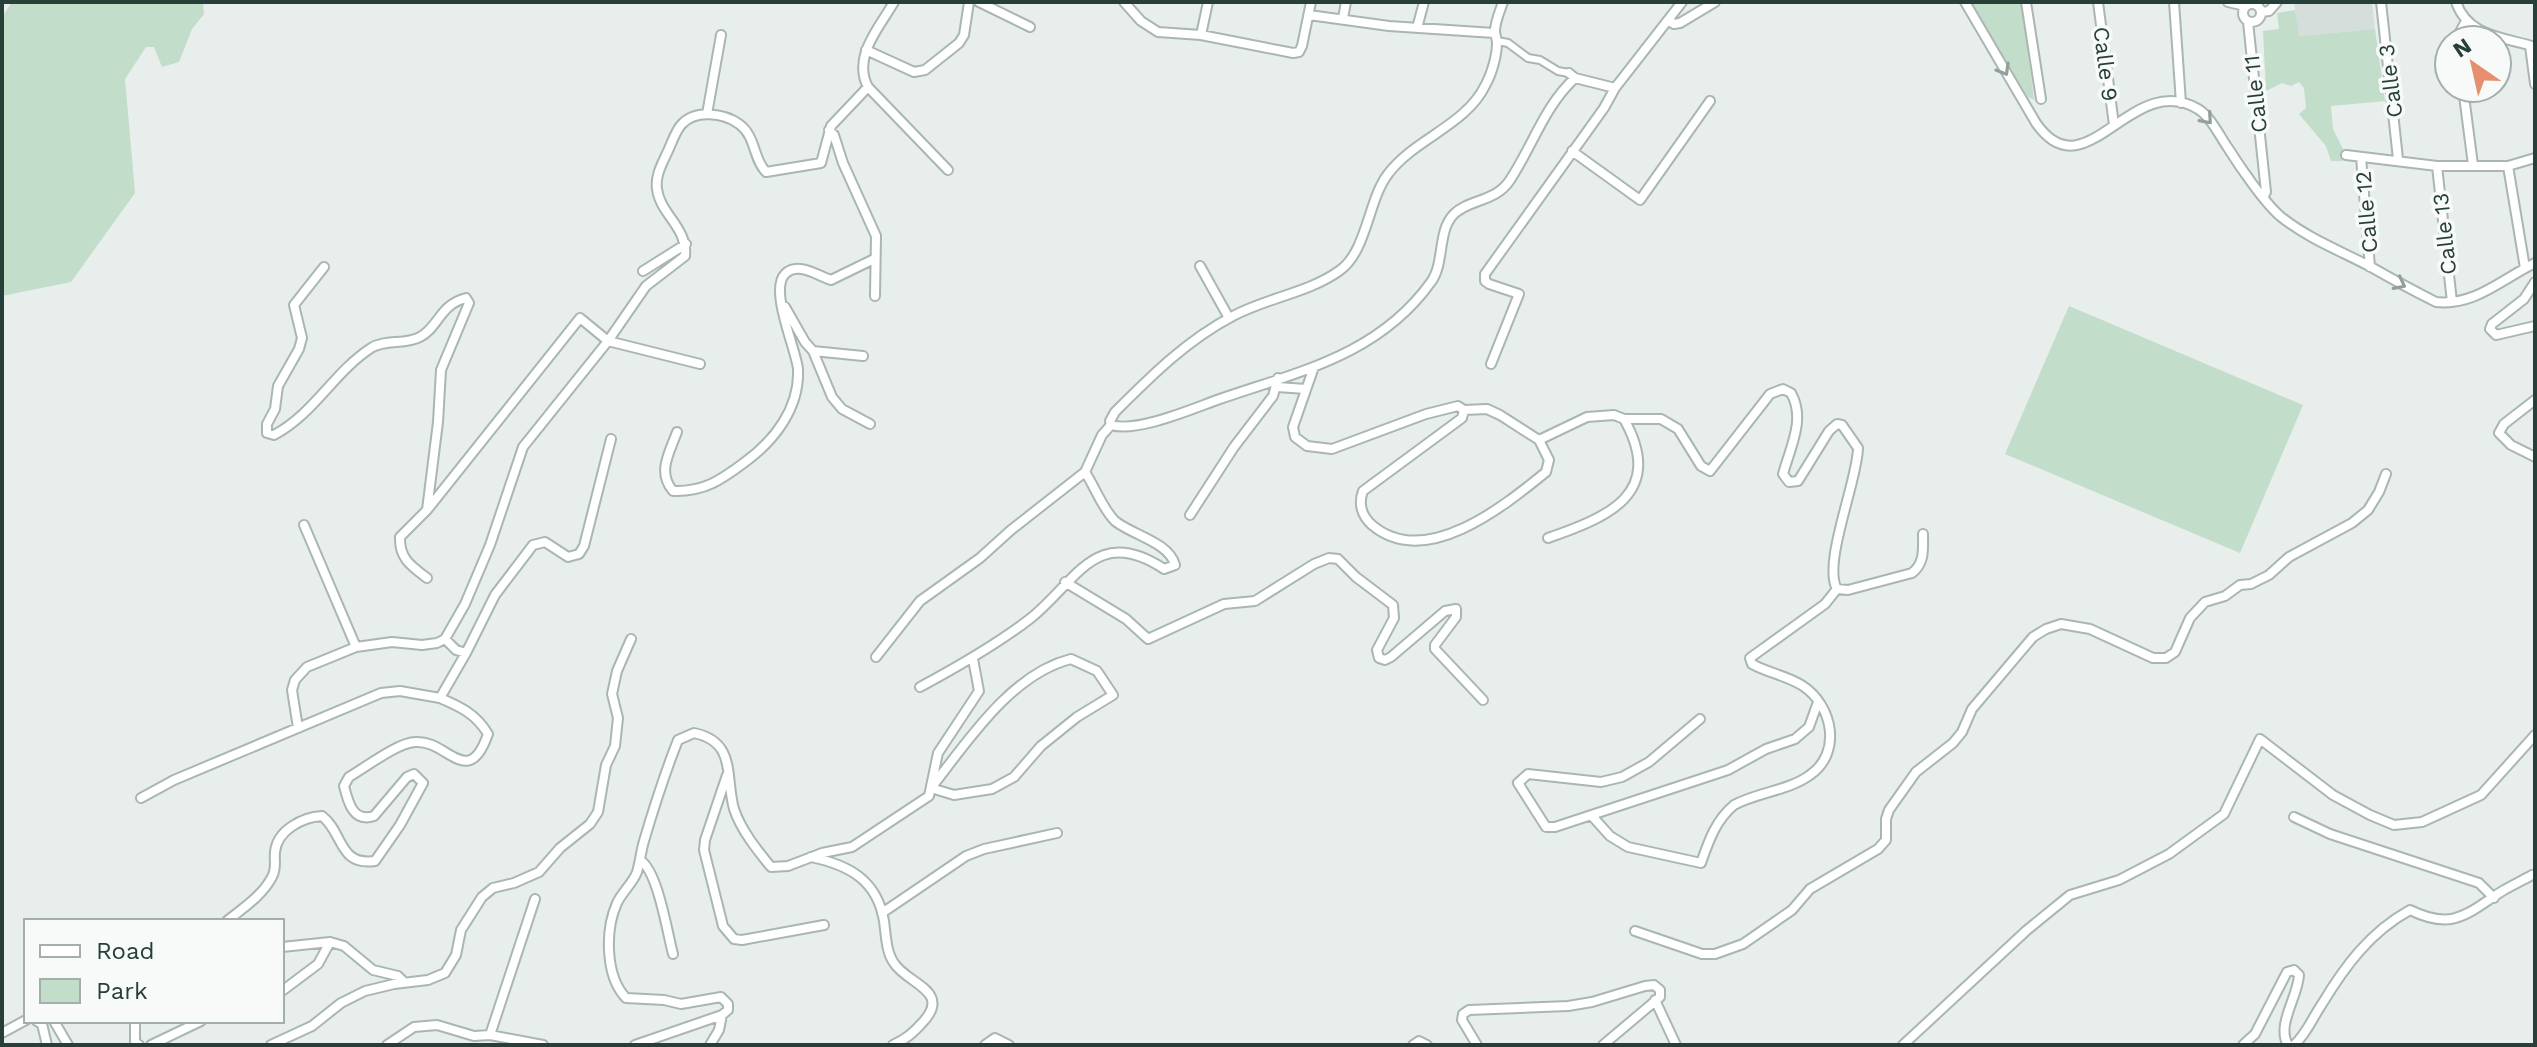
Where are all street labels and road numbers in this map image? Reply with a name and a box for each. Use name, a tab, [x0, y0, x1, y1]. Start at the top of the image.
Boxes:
street label: Calle 9	[2089, 25, 2122, 103]
street label: Calle 3	[2374, 43, 2407, 119]
street label: Calle 11	[2239, 54, 2272, 134]
street label: Calle 12	[2350, 170, 2383, 254]
street label: Calle 13	[2428, 192, 2461, 276]

